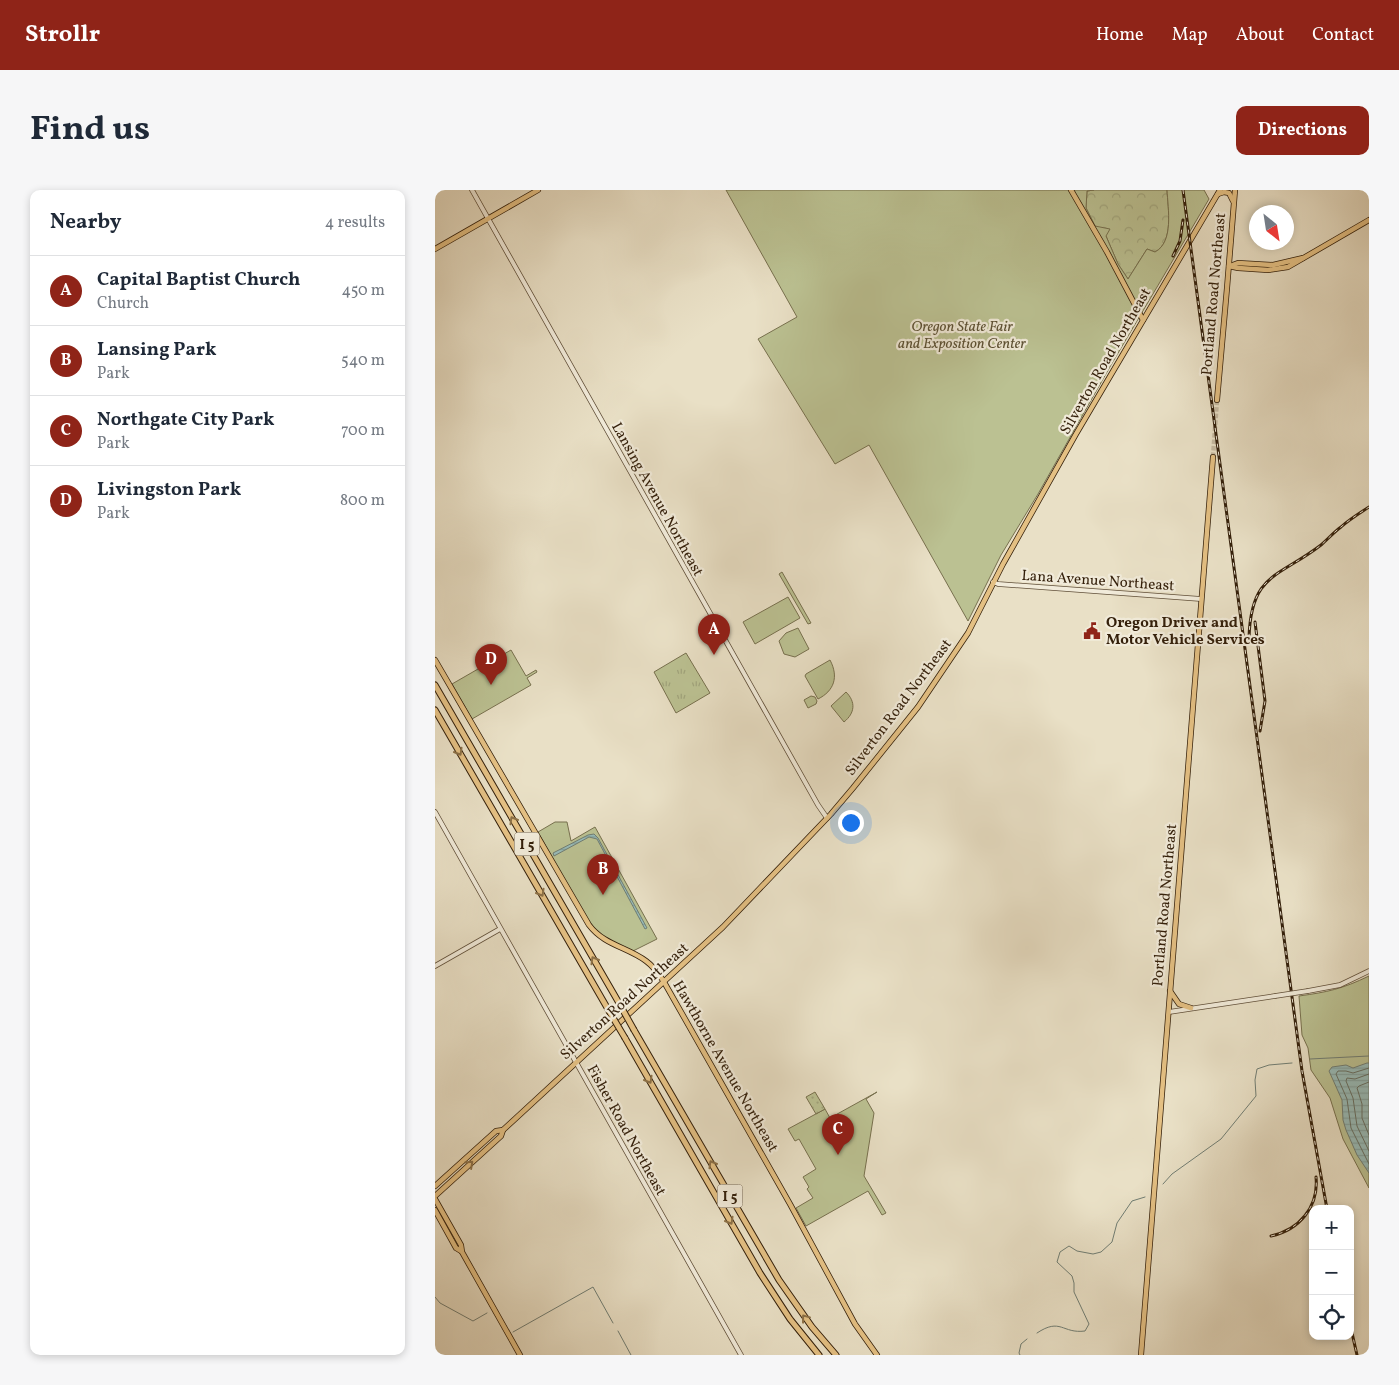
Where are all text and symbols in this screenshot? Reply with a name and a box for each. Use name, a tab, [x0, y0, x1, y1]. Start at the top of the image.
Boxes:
text: Strollr	[25, 18, 100, 52]
text: Home	[1096, 23, 1144, 48]
text: Map	[1172, 23, 1208, 48]
text: About	[1236, 23, 1284, 48]
text: Contact	[1312, 23, 1374, 48]
text: Find us	[30, 106, 150, 154]
button: Directions	[1236, 106, 1369, 155]
north arrow	[1249, 205, 1294, 250]
text: Nearby	[50, 208, 121, 237]
text: 4 results	[325, 212, 385, 234]
street label: Portland Road Northeast	[1197, 212, 1232, 376]
text: Capital Baptist Church	[97, 267, 300, 293]
text: A	[60, 280, 72, 302]
text: 450 m	[342, 280, 385, 302]
street label: Silverton Road Northeast	[1056, 285, 1157, 439]
text: Church	[97, 293, 149, 315]
park label: Oregon State Fair and Exposition Center	[898, 317, 1026, 355]
text: Lansing Park	[97, 337, 216, 363]
text: B	[61, 350, 71, 372]
text: 540 m	[341, 350, 385, 372]
text: Park	[97, 363, 130, 385]
text: Northgate City Park	[97, 407, 275, 433]
street label: Lansing Avenue Northeast	[605, 419, 708, 581]
text: C	[61, 420, 71, 442]
text: 700 m	[341, 420, 385, 442]
text: Park	[97, 433, 130, 455]
text: Livingston Park	[97, 477, 241, 503]
text: D	[60, 490, 72, 512]
text: 800 m	[340, 490, 385, 512]
text: Park	[97, 503, 130, 525]
street label: Lana Avenue Northeast	[1021, 566, 1175, 597]
place label: Oregon Driver and Motor Vehicle Services	[1106, 613, 1265, 651]
pin: A	[698, 614, 730, 655]
public building icon: Oregon Driver and Motor Vehicle Services	[1082, 621, 1102, 641]
street label: Silverton Road Northeast	[841, 635, 958, 781]
pin: D	[475, 644, 507, 685]
one-way arrow	[453, 747, 463, 756]
your location	[838, 810, 864, 836]
one-way arrow	[509, 816, 519, 825]
street label: Portland Road Northeast	[1148, 823, 1183, 987]
road number: I 5	[515, 832, 539, 856]
pin: B	[587, 854, 619, 895]
one-way arrow	[534, 887, 544, 896]
street label: Silverton Road Northeast	[556, 939, 694, 1066]
one-way arrow	[591, 957, 601, 966]
street label: Hawthorne Avenue Northeast	[667, 977, 783, 1157]
street label: Fisher Road Northeast	[581, 1061, 671, 1200]
one-way arrow	[643, 1075, 653, 1084]
pin: C	[822, 1114, 854, 1155]
one-way arrow	[708, 1160, 718, 1169]
one-way arrow	[465, 1161, 474, 1170]
road number: I 5	[717, 1184, 743, 1208]
map controls	[1309, 1205, 1354, 1340]
button: +	[1309, 1205, 1354, 1250]
one-way arrow	[724, 1216, 734, 1225]
button: −	[1309, 1250, 1354, 1295]
button: locate	[1309, 1295, 1354, 1340]
one-way arrow	[802, 1314, 811, 1324]

